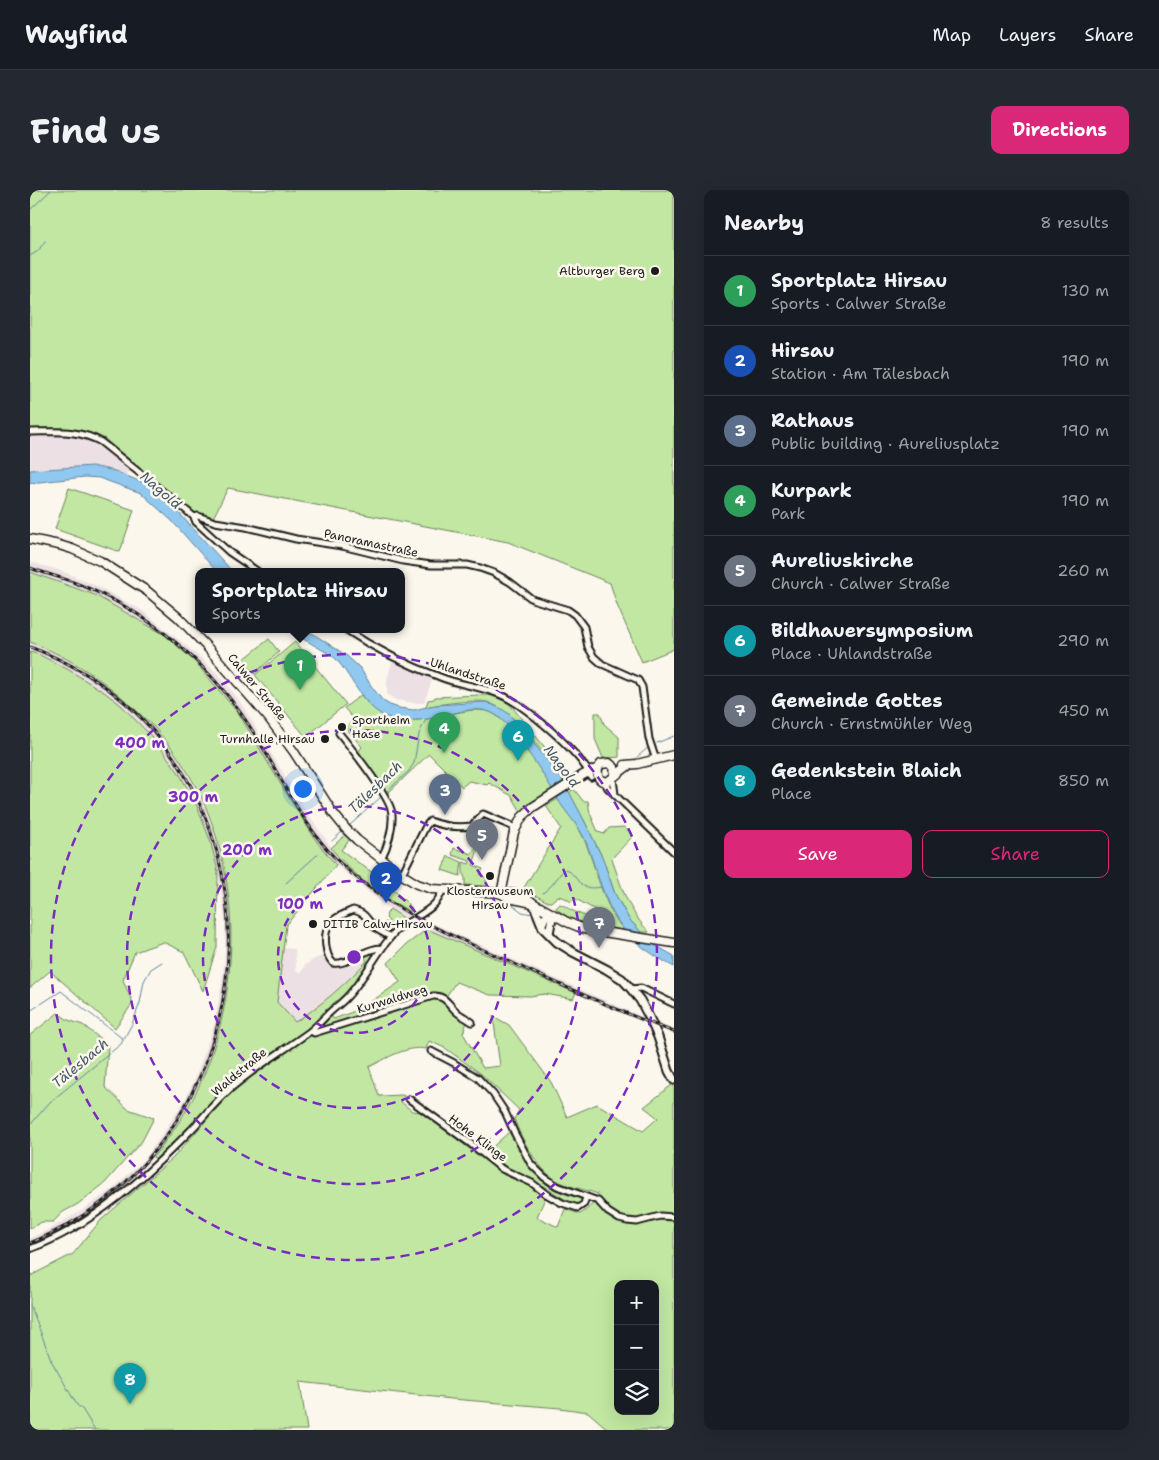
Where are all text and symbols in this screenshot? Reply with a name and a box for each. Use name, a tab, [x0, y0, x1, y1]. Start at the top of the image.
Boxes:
text: Wayfind	[25, 19, 128, 51]
text: Map	[933, 23, 971, 47]
text: Layers	[999, 23, 1056, 47]
text: Share	[1084, 23, 1134, 47]
button: Directions	[991, 106, 1129, 154]
text: Find us	[30, 107, 161, 154]
text: Nearby	[724, 209, 804, 237]
text: 8 results	[1040, 212, 1109, 233]
place label: Altburger Berg	[559, 263, 645, 279]
marker: Altburger Berg	[649, 265, 661, 277]
text: Sportplatz Hirsau	[771, 268, 947, 293]
text: 1	[736, 280, 744, 301]
text: 130 m	[1062, 280, 1109, 301]
text: Sports · Calwer Straße	[771, 293, 947, 314]
text: Hirsau	[771, 338, 835, 363]
text: 2	[734, 350, 746, 371]
text: 190 m	[1062, 350, 1109, 371]
text: Station · Am Tälesbach	[771, 363, 950, 384]
text: Rathaus	[771, 408, 854, 433]
text: 3	[734, 420, 746, 441]
text: 190 m	[1062, 420, 1109, 441]
text: Public building · Aureliusplatz	[771, 433, 1000, 454]
water label: Nagold	[137, 467, 186, 513]
text: Kurpark	[771, 478, 852, 503]
text: 4	[734, 490, 746, 511]
text: 190 m	[1062, 490, 1109, 511]
text: Park	[771, 503, 805, 524]
street label: Panoramastraße	[322, 525, 420, 561]
text: Aureliuskirche	[771, 548, 914, 573]
text: 5	[735, 560, 745, 581]
text: 260 m	[1057, 560, 1109, 581]
popup	[195, 568, 405, 633]
text: Church · Calwer Straße	[771, 573, 950, 594]
text: Sportplatz Hirsau	[212, 578, 388, 603]
text: Sports	[212, 603, 261, 624]
text: Bildhauersymposium	[771, 618, 973, 643]
text: 6	[734, 630, 746, 651]
text: 290 m	[1057, 630, 1109, 651]
text: Place · Uhlandstraße	[771, 643, 933, 664]
pin: 1	[284, 649, 316, 690]
street label: Calwer Straße	[224, 650, 290, 724]
street label: Uhlandstraße	[428, 654, 508, 694]
text: Gemeinde Gottes	[771, 688, 943, 713]
text: 7	[734, 700, 746, 721]
text: 450 m	[1058, 700, 1109, 721]
place label: Sportheim Hase	[352, 712, 410, 742]
pin: 4	[428, 712, 460, 753]
text: Church · Ernstmühler Weg	[771, 713, 972, 734]
pin: 6	[502, 720, 534, 761]
marker: Sportheim Hase	[336, 721, 348, 733]
place label: Turnhalle Hirsau	[220, 731, 315, 747]
text: 400 m	[115, 733, 165, 753]
marker: Turnhalle Hirsau	[319, 733, 331, 745]
water label: Nagold	[540, 741, 584, 791]
water label: Tälesbach	[344, 757, 406, 817]
text: Gedenkstein Blaich	[771, 758, 962, 783]
text: 8	[734, 770, 746, 791]
text: 850 m	[1058, 770, 1109, 791]
pin: 3	[429, 774, 461, 815]
your location	[290, 776, 316, 802]
text: Place	[771, 783, 812, 804]
text: 300 m	[168, 787, 218, 807]
pin: 5	[466, 819, 498, 860]
button: Save	[724, 830, 912, 878]
button: Share	[922, 830, 1109, 878]
text: 200 m	[222, 840, 272, 860]
pin: 2	[370, 862, 402, 903]
marker: Klostermuseum Hirsau	[484, 870, 496, 882]
place label: Klostermuseum Hirsau	[446, 883, 534, 913]
text: 100 m	[277, 894, 323, 914]
pin: 7	[583, 907, 615, 948]
place label: DITIB Calw-Hirsau	[323, 916, 433, 932]
marker: DITIB Calw-Hirsau	[307, 918, 319, 930]
centre of rings	[345, 948, 363, 966]
street label: Kurwaldweg	[355, 981, 429, 1017]
water label: Tälesbach	[48, 1034, 112, 1092]
street label: Waldstraße	[208, 1044, 270, 1100]
street label: Hohe Klinge	[445, 1111, 511, 1165]
map controls	[614, 1280, 659, 1415]
button: +	[614, 1280, 659, 1325]
button: −	[614, 1325, 659, 1370]
pin: 8	[114, 1363, 146, 1404]
button: layers	[614, 1370, 659, 1415]

